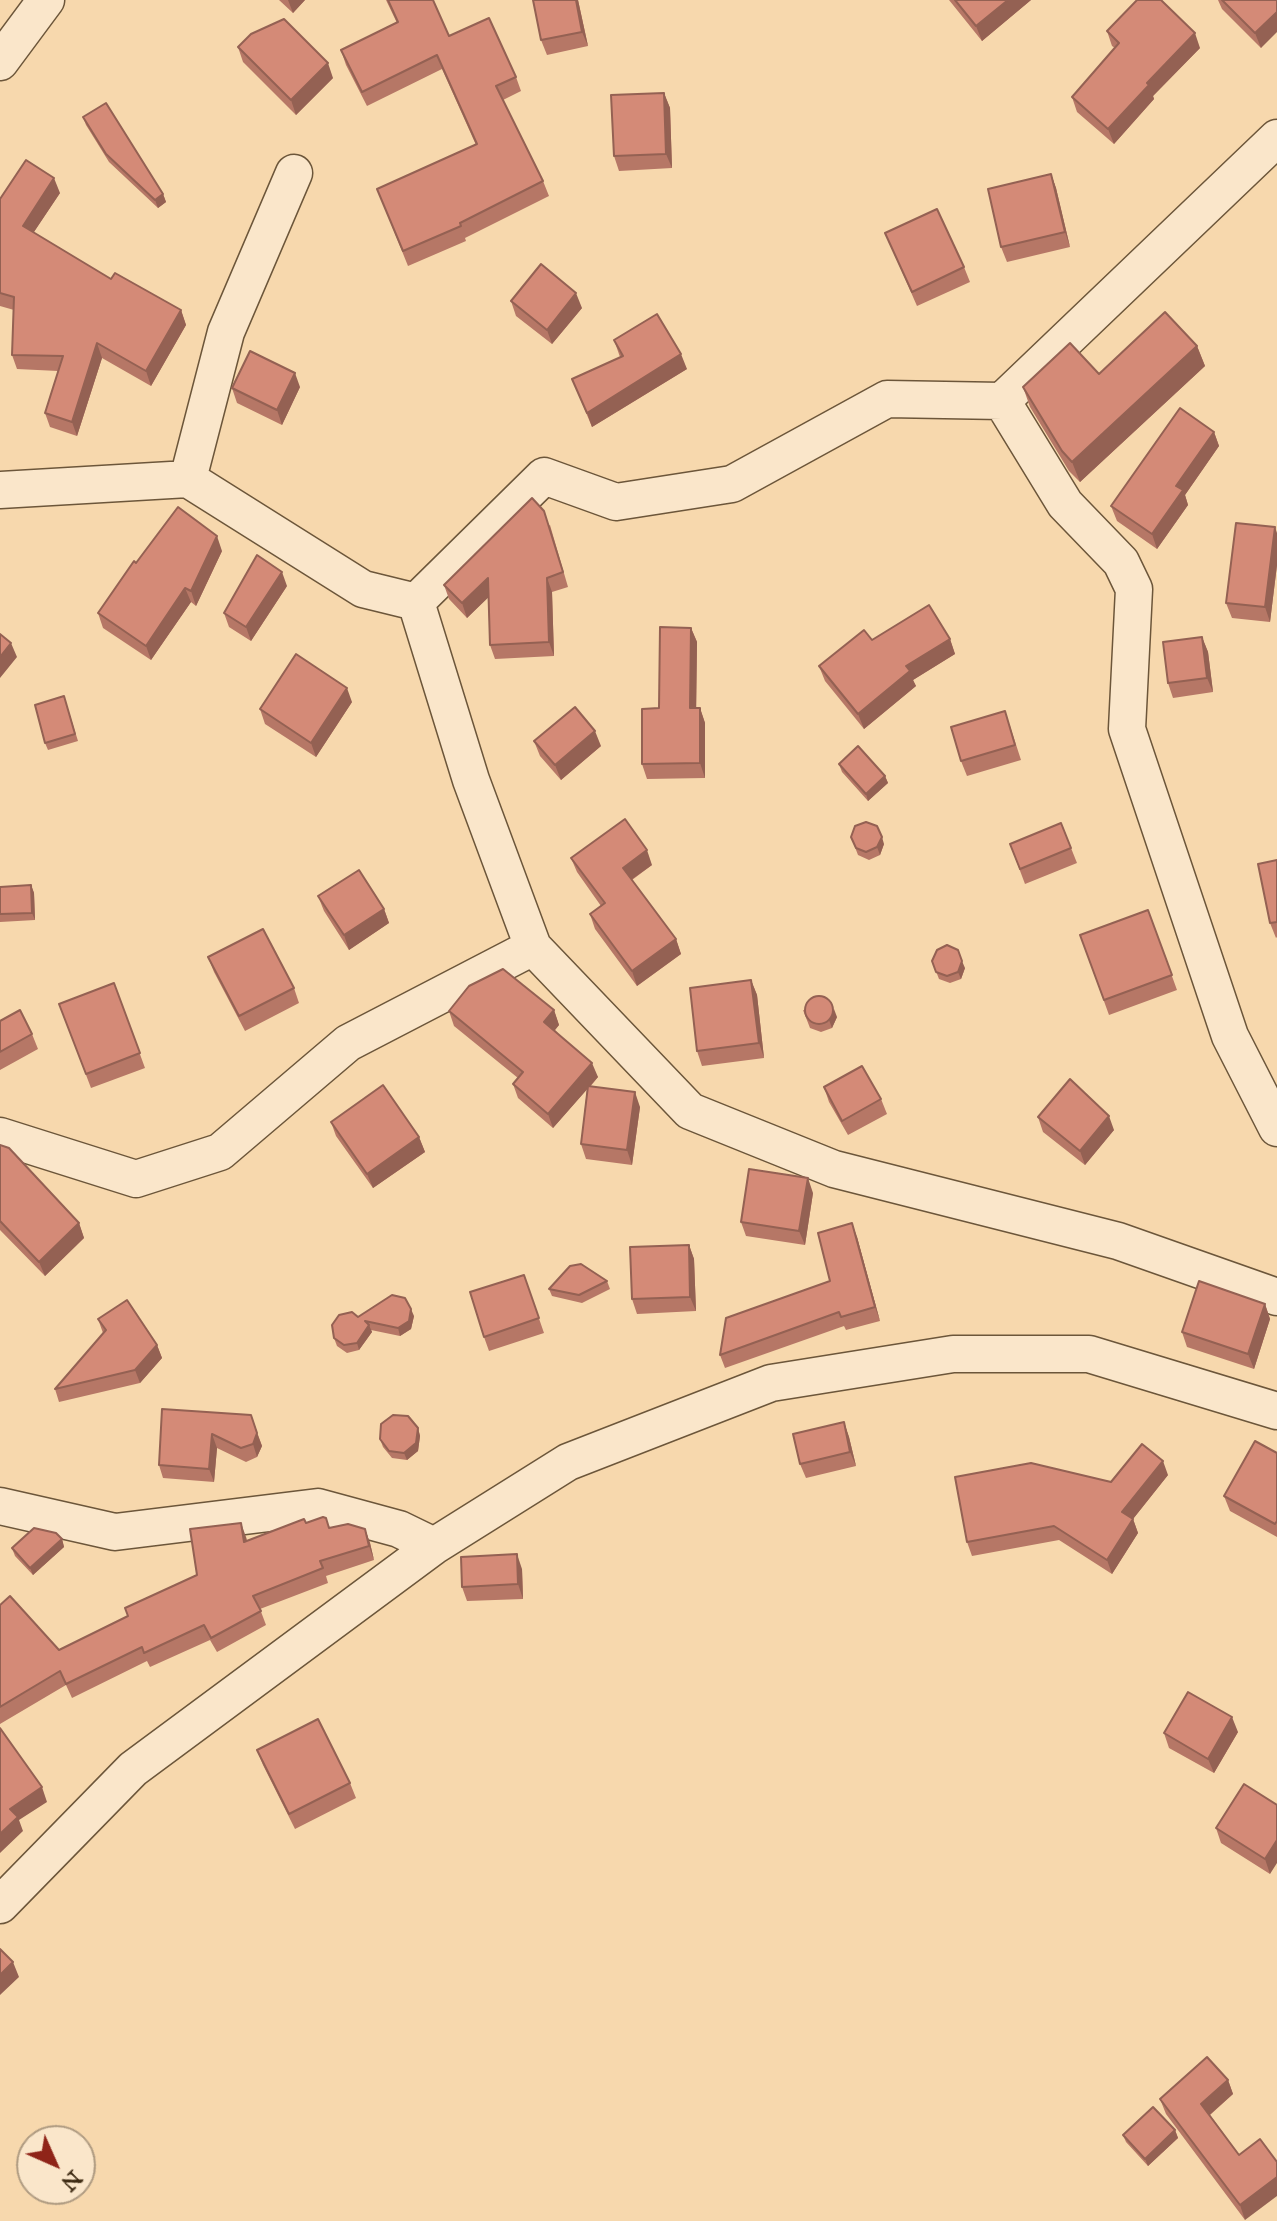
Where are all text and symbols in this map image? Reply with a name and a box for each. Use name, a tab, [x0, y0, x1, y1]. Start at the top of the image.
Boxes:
north arrow	[16, 2125, 96, 2205]
text: N	[56, 2165, 88, 2197]

